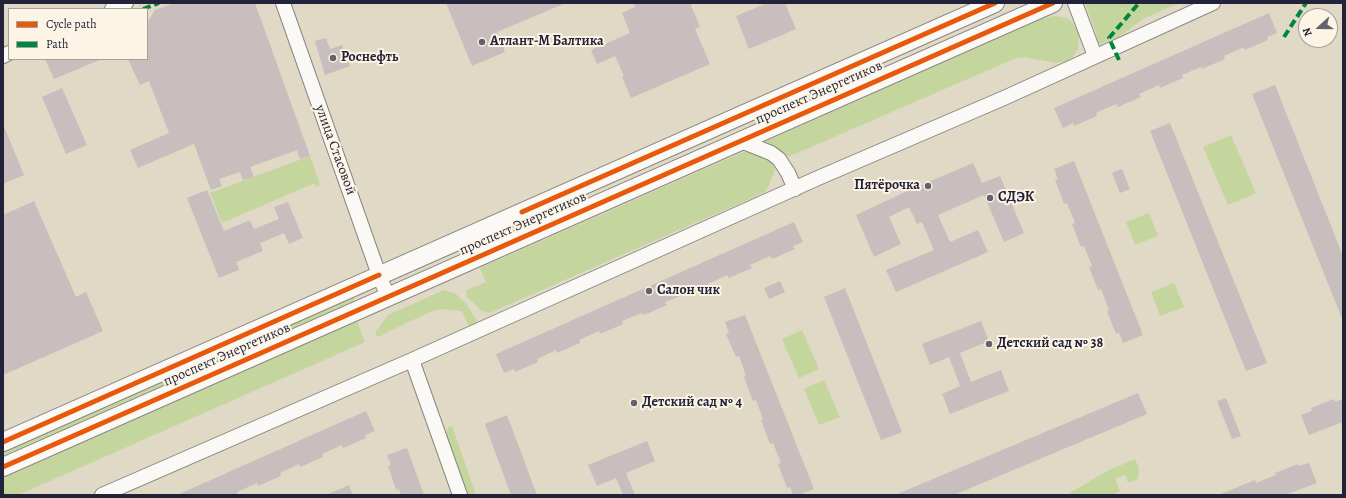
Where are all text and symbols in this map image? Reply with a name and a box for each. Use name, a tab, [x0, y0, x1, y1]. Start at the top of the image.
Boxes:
legend	[8, 8, 148, 60]
north arrow	[1298, 8, 1338, 48]
text: Cycle path	[46, 16, 97, 32]
text: N	[1299, 26, 1316, 39]
place label: Атлант-М Балтика	[490, 34, 604, 50]
text: Path	[46, 36, 68, 52]
marker: Атлант-М Балтика	[477, 37, 487, 47]
place label: Роснефть	[341, 50, 398, 66]
marker: Роснефть	[328, 53, 338, 63]
street label: проспект Энергетиков	[753, 57, 885, 129]
street label: улица Стасовой	[311, 103, 359, 197]
place label: Пятёрочка	[854, 178, 920, 194]
marker: Пятёрочка	[923, 181, 933, 191]
street label: проспект Энергетиков	[457, 188, 589, 260]
place label: СДЭК	[998, 190, 1034, 206]
marker: СДЭК	[985, 193, 995, 203]
place label: Салон чик	[657, 283, 720, 299]
marker: Салон чик	[644, 286, 654, 296]
street label: проспект Энергетиков	[161, 319, 293, 391]
place label: Детский сад № 38	[997, 336, 1103, 352]
marker: Детский сад № 38	[984, 339, 994, 349]
place label: Детский сад № 4	[642, 395, 742, 411]
marker: Детский сад № 4	[629, 398, 639, 408]

